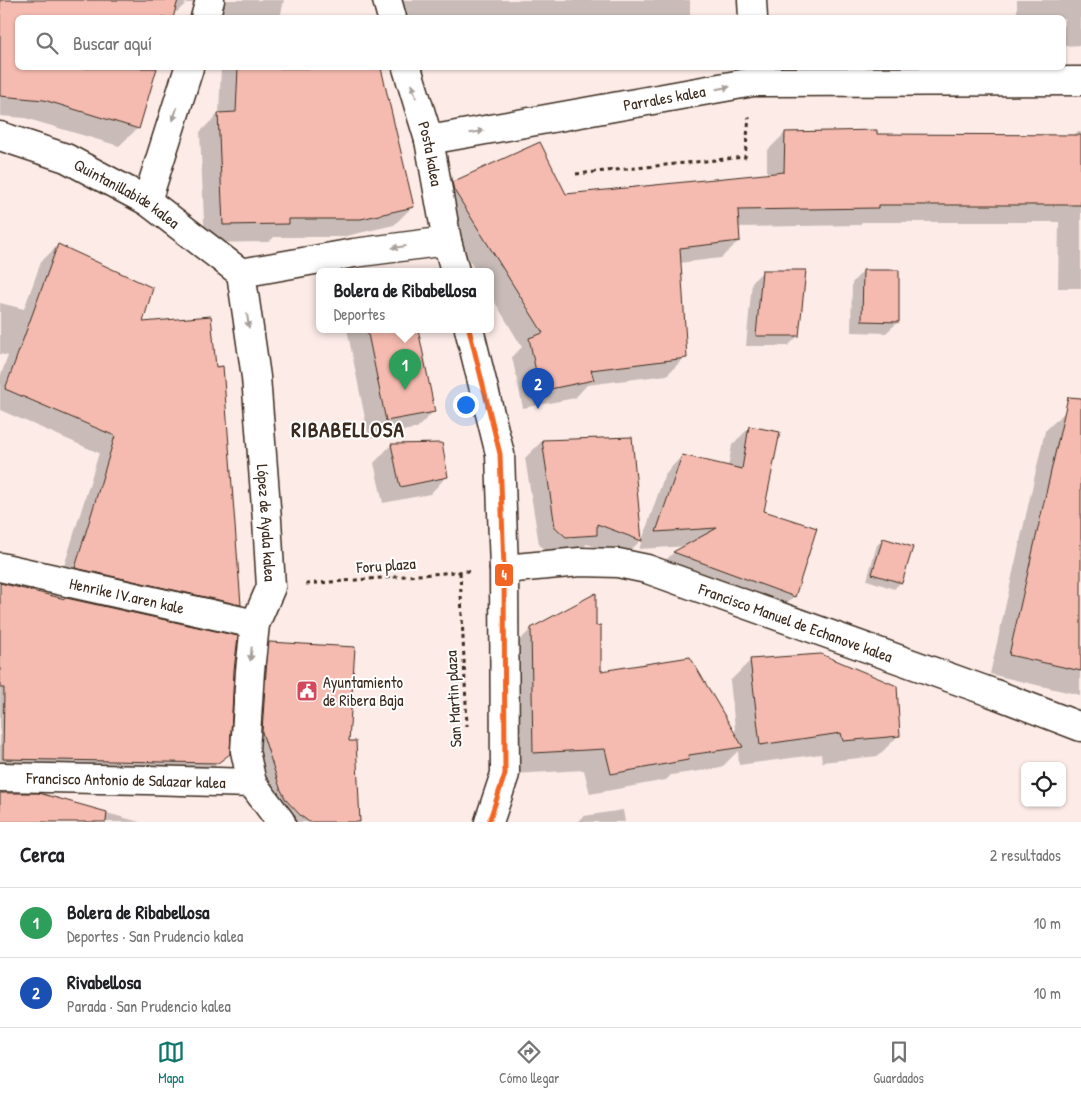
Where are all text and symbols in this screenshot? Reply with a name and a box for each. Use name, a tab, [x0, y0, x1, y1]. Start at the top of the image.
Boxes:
search box	[15, 15, 1066, 70]
icon: search	[33, 29, 61, 57]
text: Buscar aquí	[73, 30, 152, 56]
street label: Parrales kalea	[621, 80, 707, 116]
one-way arrow	[410, 83, 418, 98]
one-way arrow	[716, 83, 732, 91]
one-way arrow	[170, 107, 178, 122]
street label: Posta kalea	[413, 119, 448, 188]
one-way arrow	[470, 127, 486, 135]
street label: Quintanillabide kalea	[70, 153, 184, 233]
one-way arrow	[391, 243, 407, 251]
popup	[316, 268, 494, 333]
text: Bolera de Ribabellosa	[334, 277, 476, 303]
text: Deportes	[334, 303, 385, 325]
one-way arrow	[244, 313, 252, 329]
pin: 1	[389, 349, 421, 390]
pin: 2	[522, 368, 554, 409]
your location	[453, 392, 479, 418]
district label: RIBABELLOSA	[291, 415, 405, 444]
street label: López de Ayala kalea	[252, 463, 282, 582]
street label: Foru plaza	[355, 552, 416, 578]
line badge: 4	[494, 563, 514, 587]
text: 4	[501, 565, 507, 584]
street label: Henrike IV.aren kale	[67, 572, 187, 619]
street label: Francisco Manuel de Echanove kalea	[695, 577, 896, 667]
one-way arrow	[247, 646, 255, 662]
street label: San Martin plaza	[439, 650, 467, 748]
place label: Ayuntamiento de Ribera Baja	[323, 671, 404, 711]
public building icon: Ayuntamiento de Ribera Baja	[295, 679, 319, 703]
map controls	[1021, 762, 1066, 807]
button: locate	[1021, 762, 1066, 807]
street label: Francisco Antonio de Salazar kalea	[25, 767, 226, 793]
text: Cerca	[20, 840, 64, 869]
text: 2 resultados	[990, 844, 1061, 866]
text: Bolera de Ribabellosa	[67, 899, 210, 925]
text: 1	[33, 912, 39, 934]
text: 10 m	[1033, 912, 1061, 934]
text: Deportes · San Prudencio kalea	[67, 925, 243, 947]
text: Rivabellosa	[67, 969, 141, 995]
text: 2	[32, 982, 40, 1004]
text: 10 m	[1033, 982, 1061, 1004]
text: Parada · San Prudencio kalea	[67, 995, 231, 1017]
tab: Mapa	[157, 1038, 185, 1087]
tab: Cómo llegar	[499, 1038, 559, 1087]
tab: Guardados	[873, 1038, 924, 1087]

